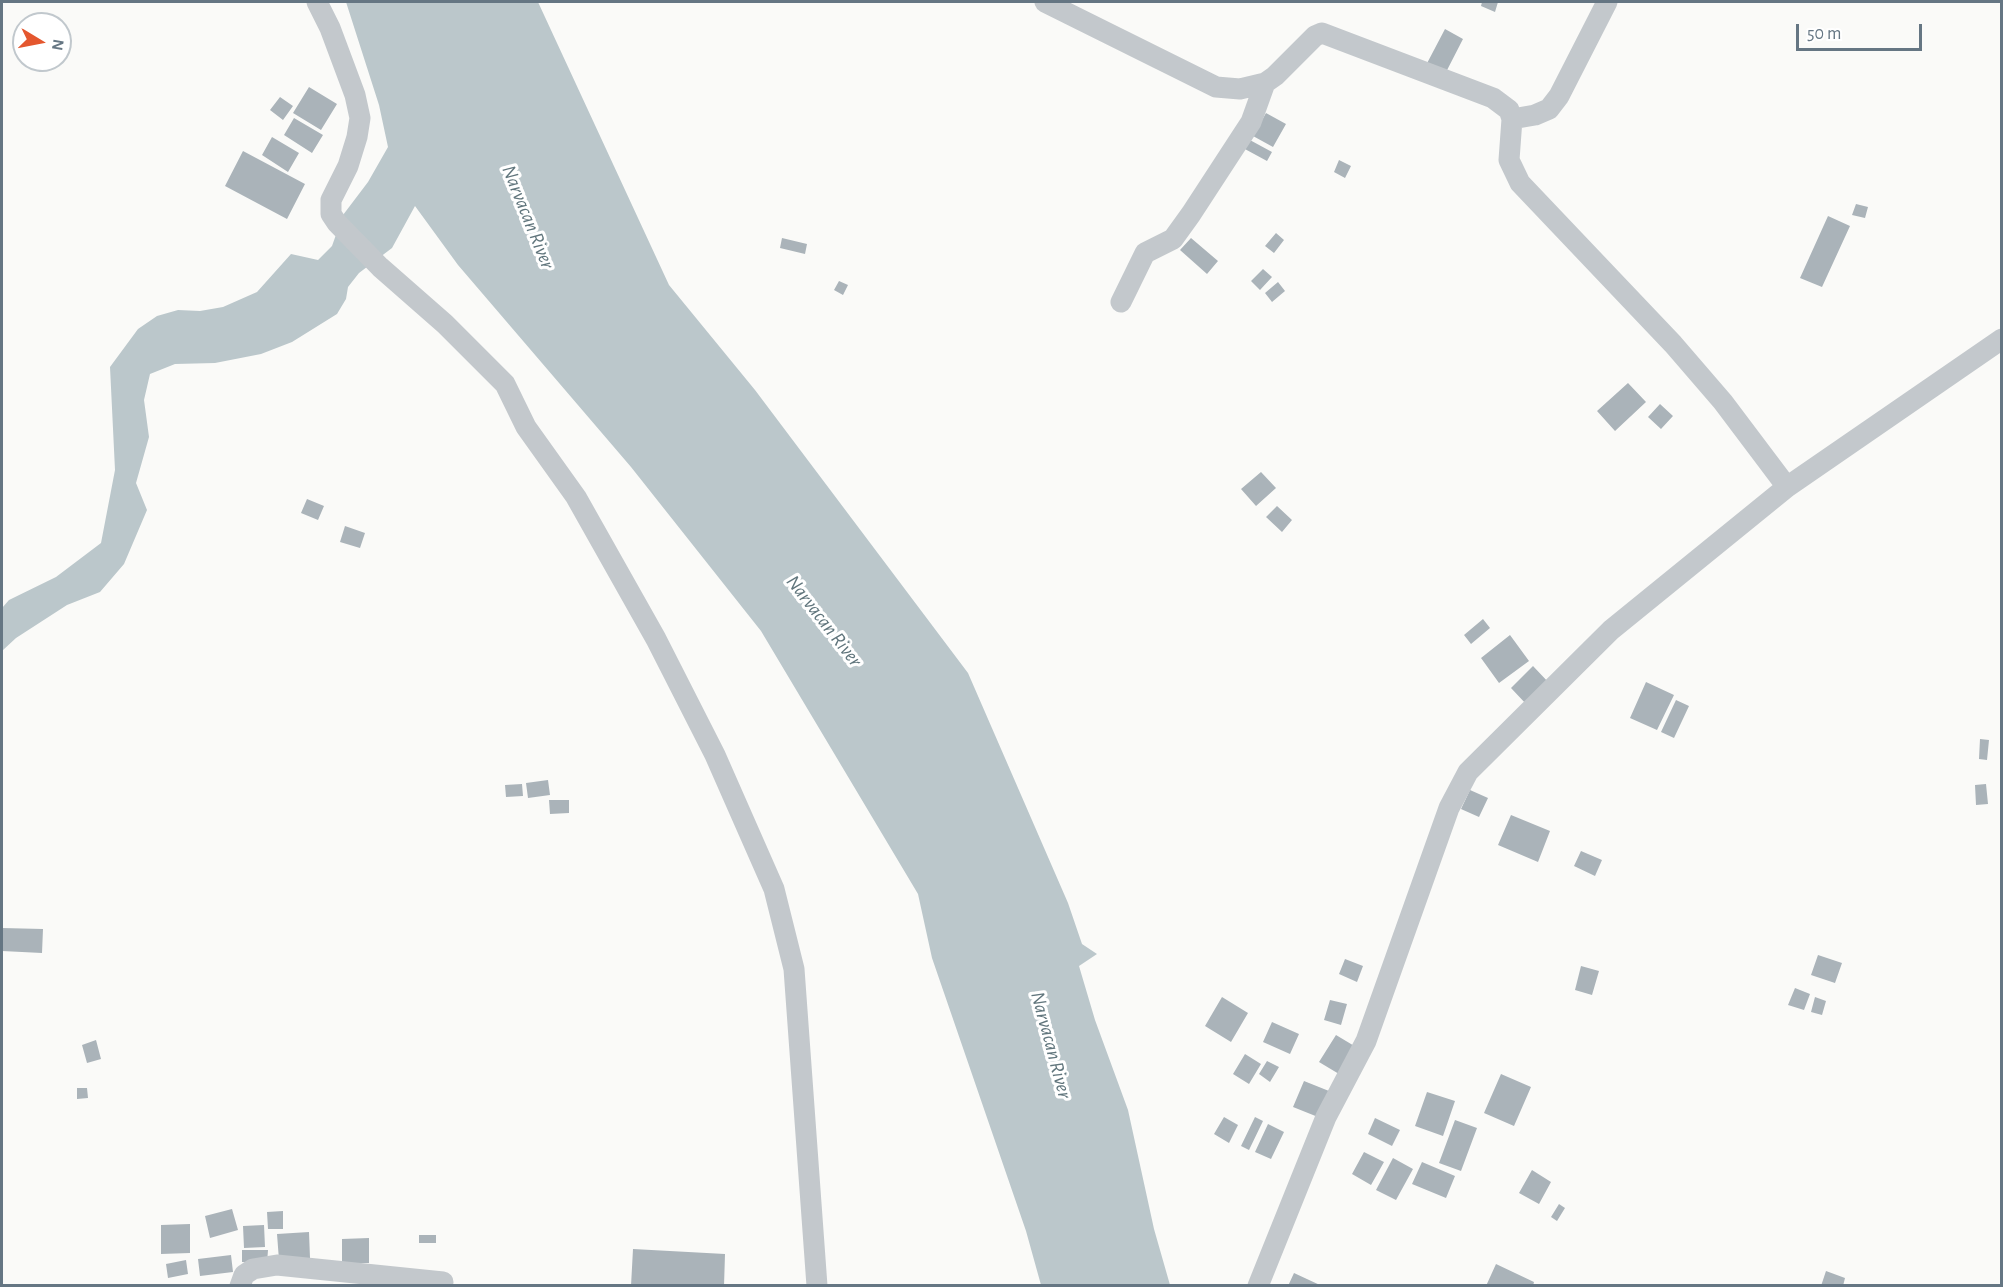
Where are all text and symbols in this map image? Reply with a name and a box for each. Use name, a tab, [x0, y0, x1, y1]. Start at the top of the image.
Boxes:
north arrow	[12, 12, 72, 72]
scale bar	[1799, 12, 1925, 50]
text: 50 m	[1807, 25, 1841, 43]
text: N	[49, 38, 67, 52]
water label: Narvacan River	[496, 162, 560, 272]
water label: Narvacan River	[781, 570, 867, 672]
water label: Narvacan River	[1025, 989, 1077, 1101]

